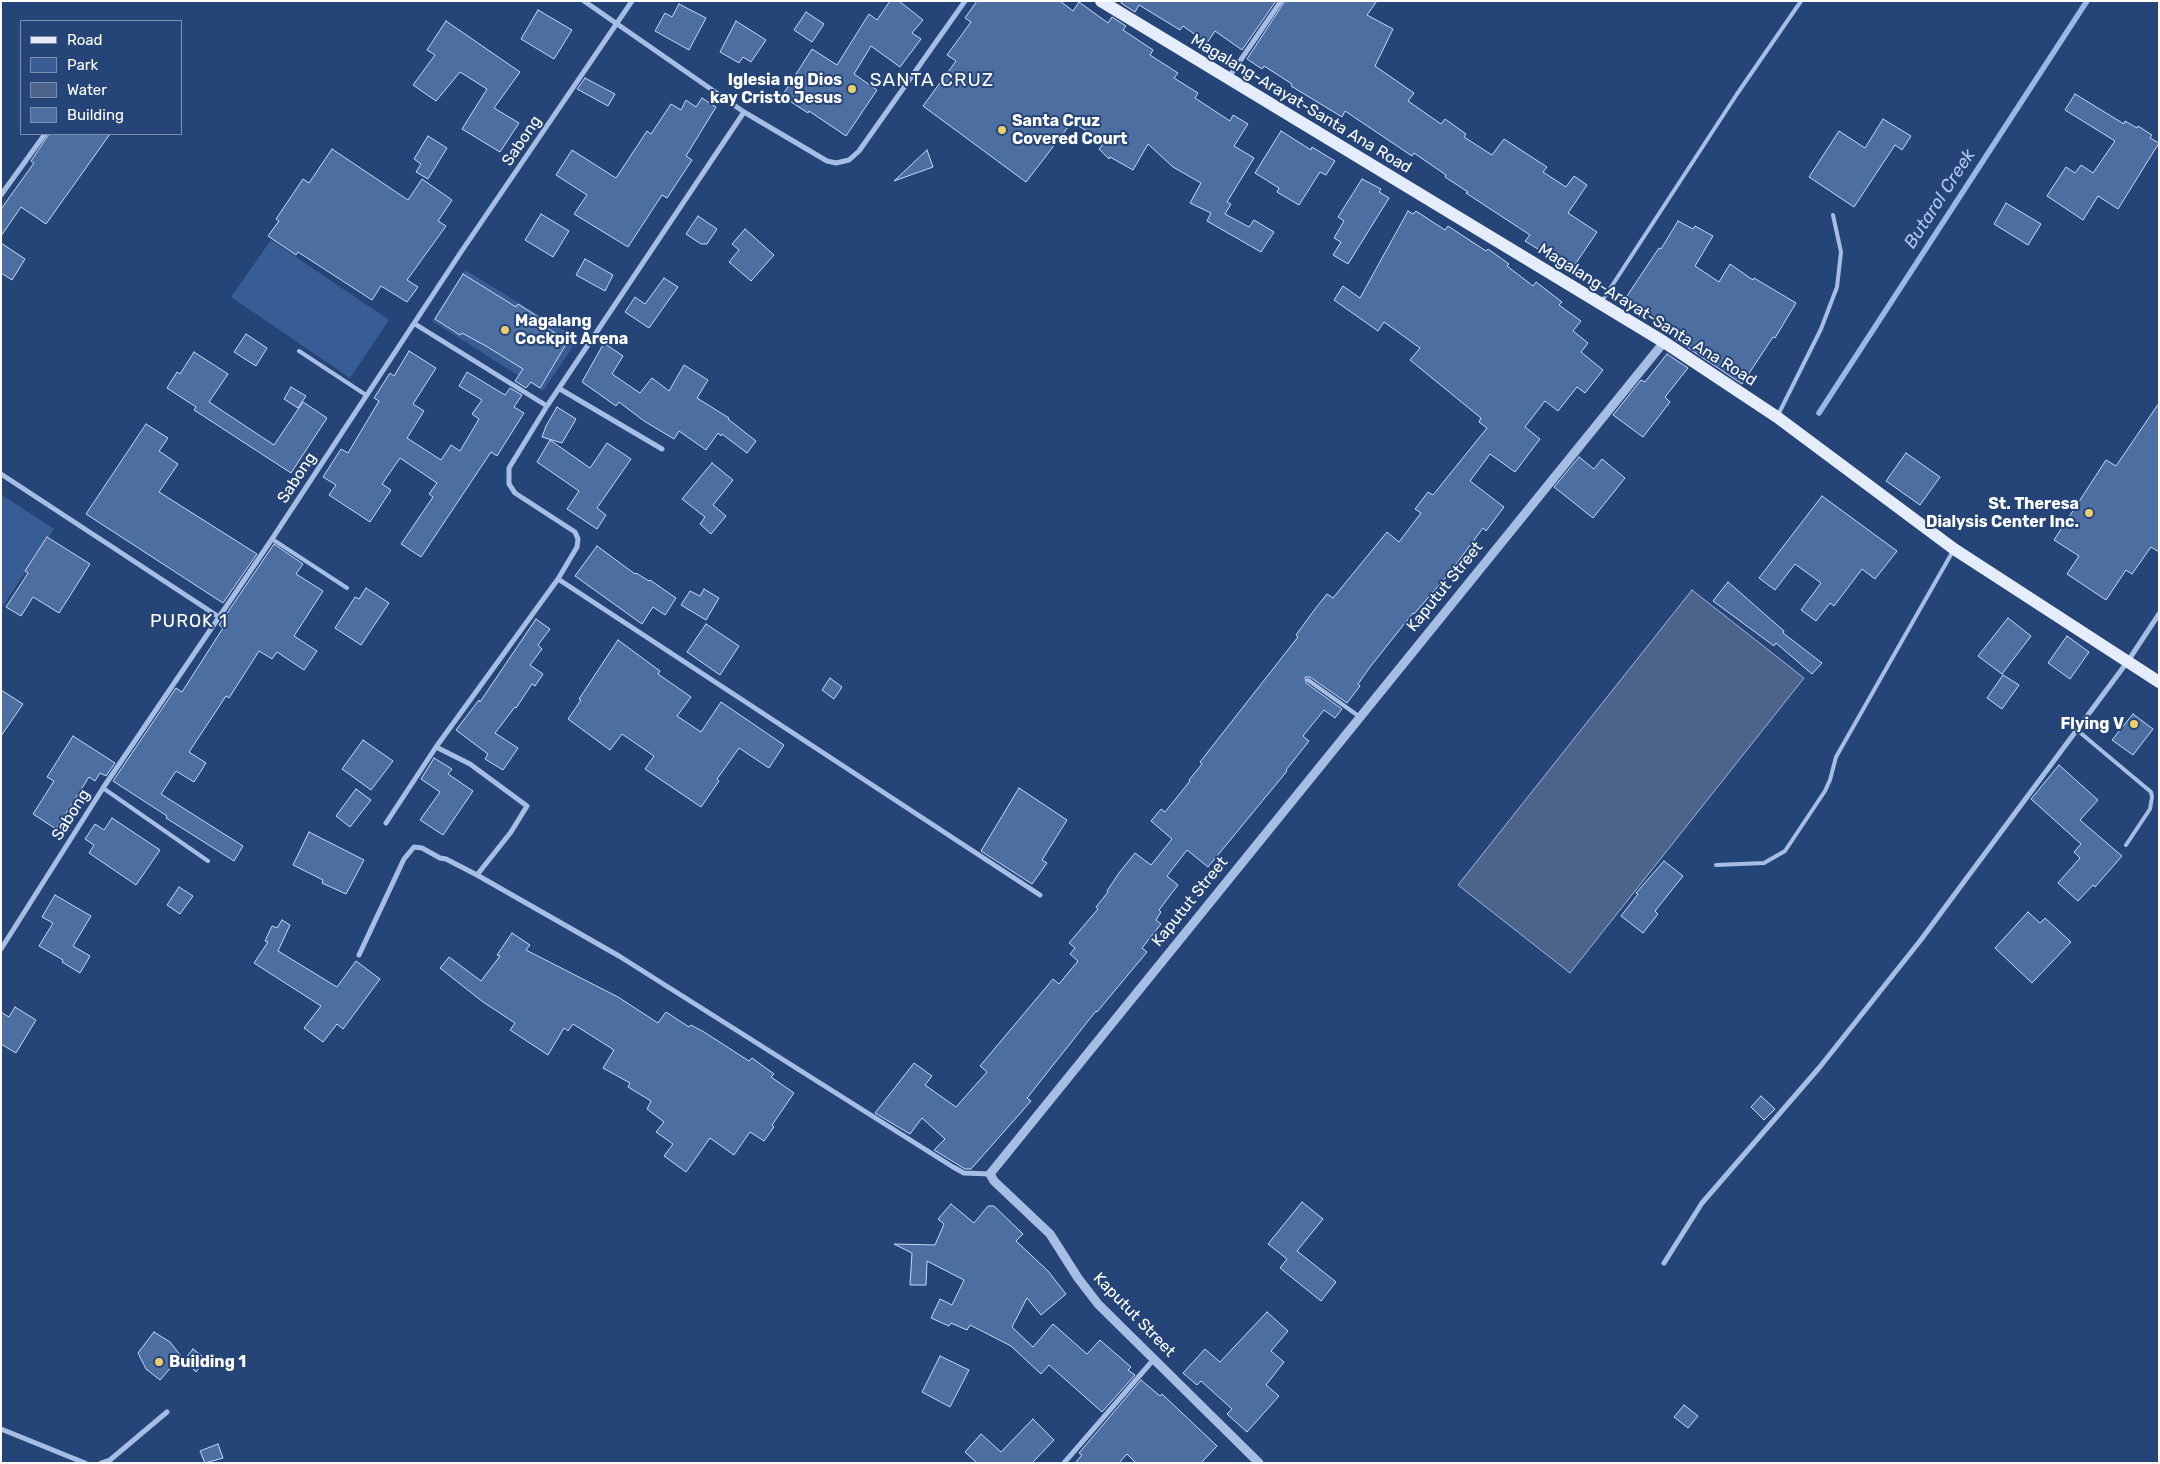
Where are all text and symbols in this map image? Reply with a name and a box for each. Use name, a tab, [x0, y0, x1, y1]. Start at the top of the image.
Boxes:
legend	[20, 20, 182, 135]
street label: Magalang-Arayat-Santa Ana Road	[1187, 30, 1415, 178]
text: Road	[67, 31, 103, 49]
text: Park	[67, 56, 98, 74]
place label: Iglesia ng Dios kay Cristo Jesus	[710, 70, 842, 108]
district label: SANTA CRUZ	[869, 70, 995, 92]
text: Water	[67, 81, 107, 99]
marker: Iglesia ng Dios kay Cristo Jesus	[846, 83, 858, 95]
text: Building	[67, 106, 124, 124]
place label: Santa Cruz Covered Court	[1012, 111, 1128, 149]
street label: Sabong	[498, 112, 546, 170]
marker: Santa Cruz Covered Court	[996, 124, 1008, 136]
water label: Butarol Creek	[1900, 145, 1980, 253]
street label: Magalang-Arayat-Santa Ana Road	[1534, 240, 1760, 390]
place label: Magalang Cockpit Arena	[515, 311, 628, 349]
marker: Magalang Cockpit Arena	[499, 324, 511, 336]
street label: Sabong	[273, 449, 321, 507]
place label: St. Theresa Dialysis Center Inc.	[1926, 494, 2079, 532]
marker: St. Theresa Dialysis Center Inc.	[2083, 507, 2095, 519]
street label: Kaputut Street	[1403, 538, 1487, 636]
district label: PUROK 1	[149, 611, 229, 633]
place label: Flying V	[2060, 714, 2124, 734]
marker: Flying V	[2128, 718, 2140, 730]
street label: Sabong	[48, 786, 94, 844]
street label: Kaputut Street	[1148, 853, 1232, 951]
street label: Kaputut Street	[1089, 1269, 1179, 1361]
place label: Building 1	[169, 1352, 246, 1372]
marker: Building 1	[153, 1356, 165, 1368]

